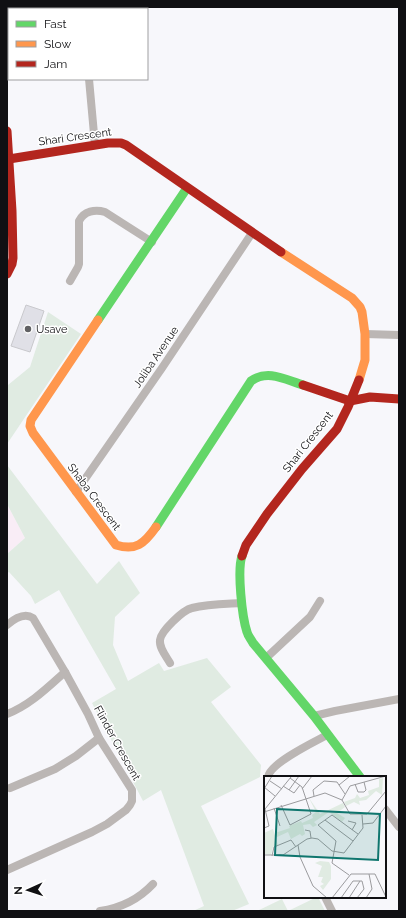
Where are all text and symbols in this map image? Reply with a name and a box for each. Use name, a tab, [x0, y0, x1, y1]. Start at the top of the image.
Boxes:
legend	[8, 8, 148, 80]
text: Fast	[44, 17, 67, 31]
text: Slow	[44, 37, 71, 51]
text: Jam	[44, 57, 67, 71]
street label: Shari Crescent	[38, 125, 113, 149]
place label: Usave	[36, 323, 68, 336]
street label: Joliba Avenue	[131, 323, 182, 390]
marker: Usave	[23, 324, 33, 334]
street label: Shari Crescent	[280, 409, 336, 475]
street label: Shaba Crescent	[65, 461, 123, 533]
street label: Flinder Crescent	[91, 703, 143, 783]
inset map	[264, 776, 386, 898]
north arrow	[8, 870, 48, 910]
text: N	[12, 886, 25, 895]

